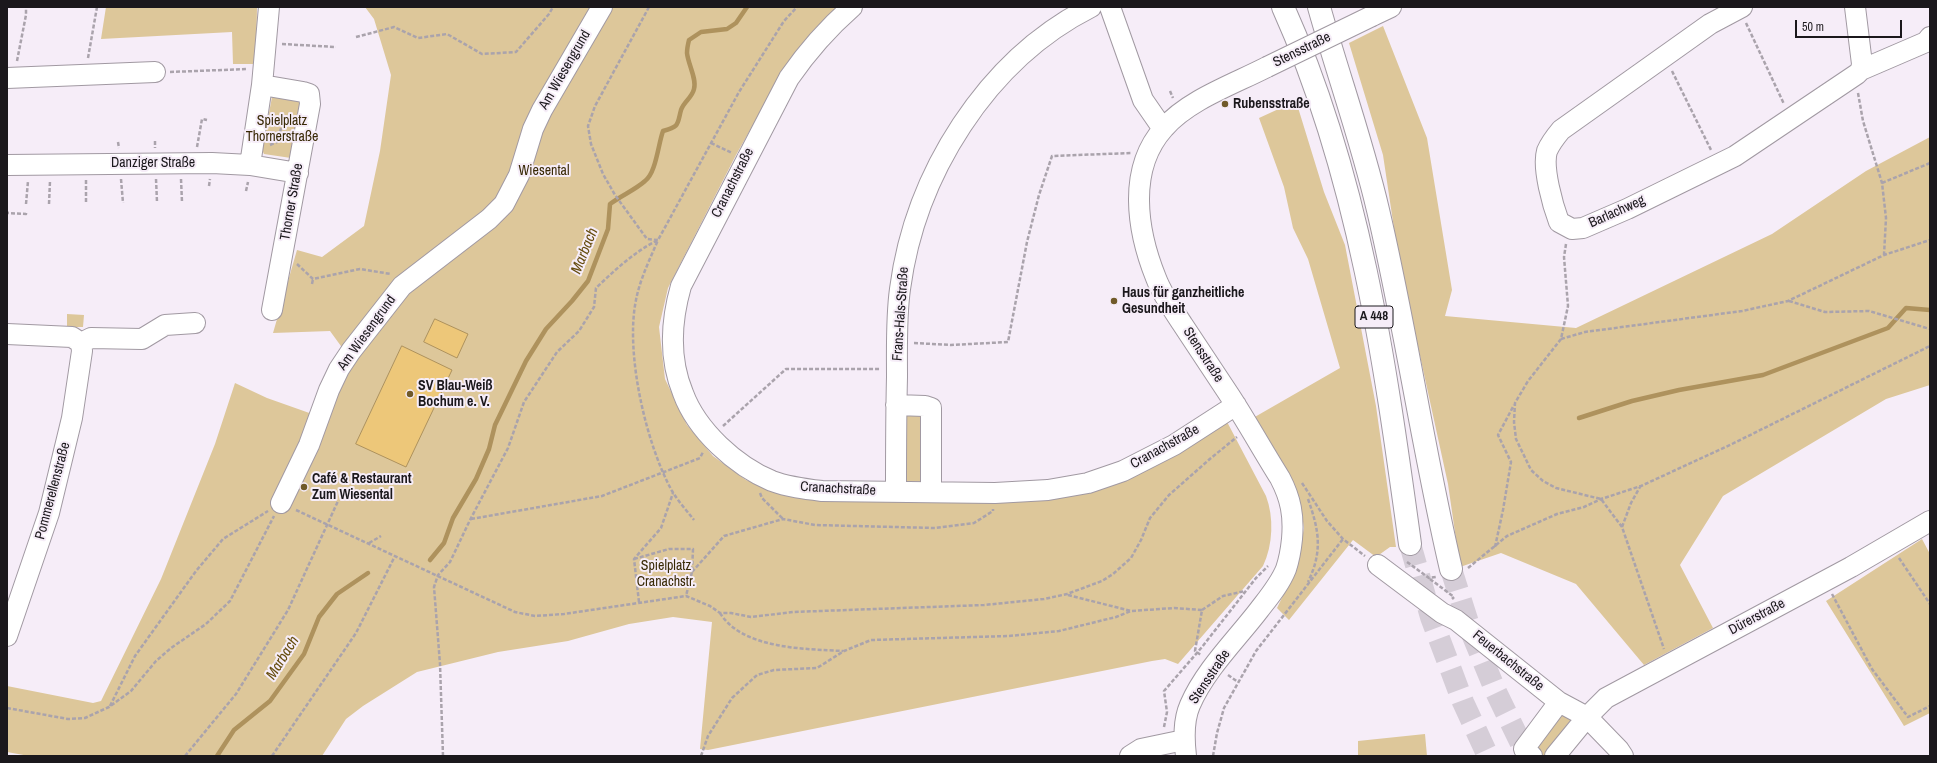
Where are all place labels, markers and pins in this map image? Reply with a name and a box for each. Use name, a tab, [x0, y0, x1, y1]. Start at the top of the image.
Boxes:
place label: Rubensstraße	[1233, 96, 1310, 112]
marker: Rubensstraße	[1220, 99, 1230, 109]
place label: Haus für ganzheitliche Gesundheit	[1122, 285, 1244, 318]
marker: Haus für ganzheitliche Gesundheit	[1109, 296, 1119, 306]
place label: SV Blau-Weiß Bochum e. V.	[418, 378, 492, 410]
marker: SV Blau-Weiß Bochum e. V.	[405, 389, 415, 399]
place label: Café & Restaurant Zum Wiesental	[312, 471, 412, 504]
marker: Café & Restaurant Zum Wiesental	[299, 482, 309, 492]

